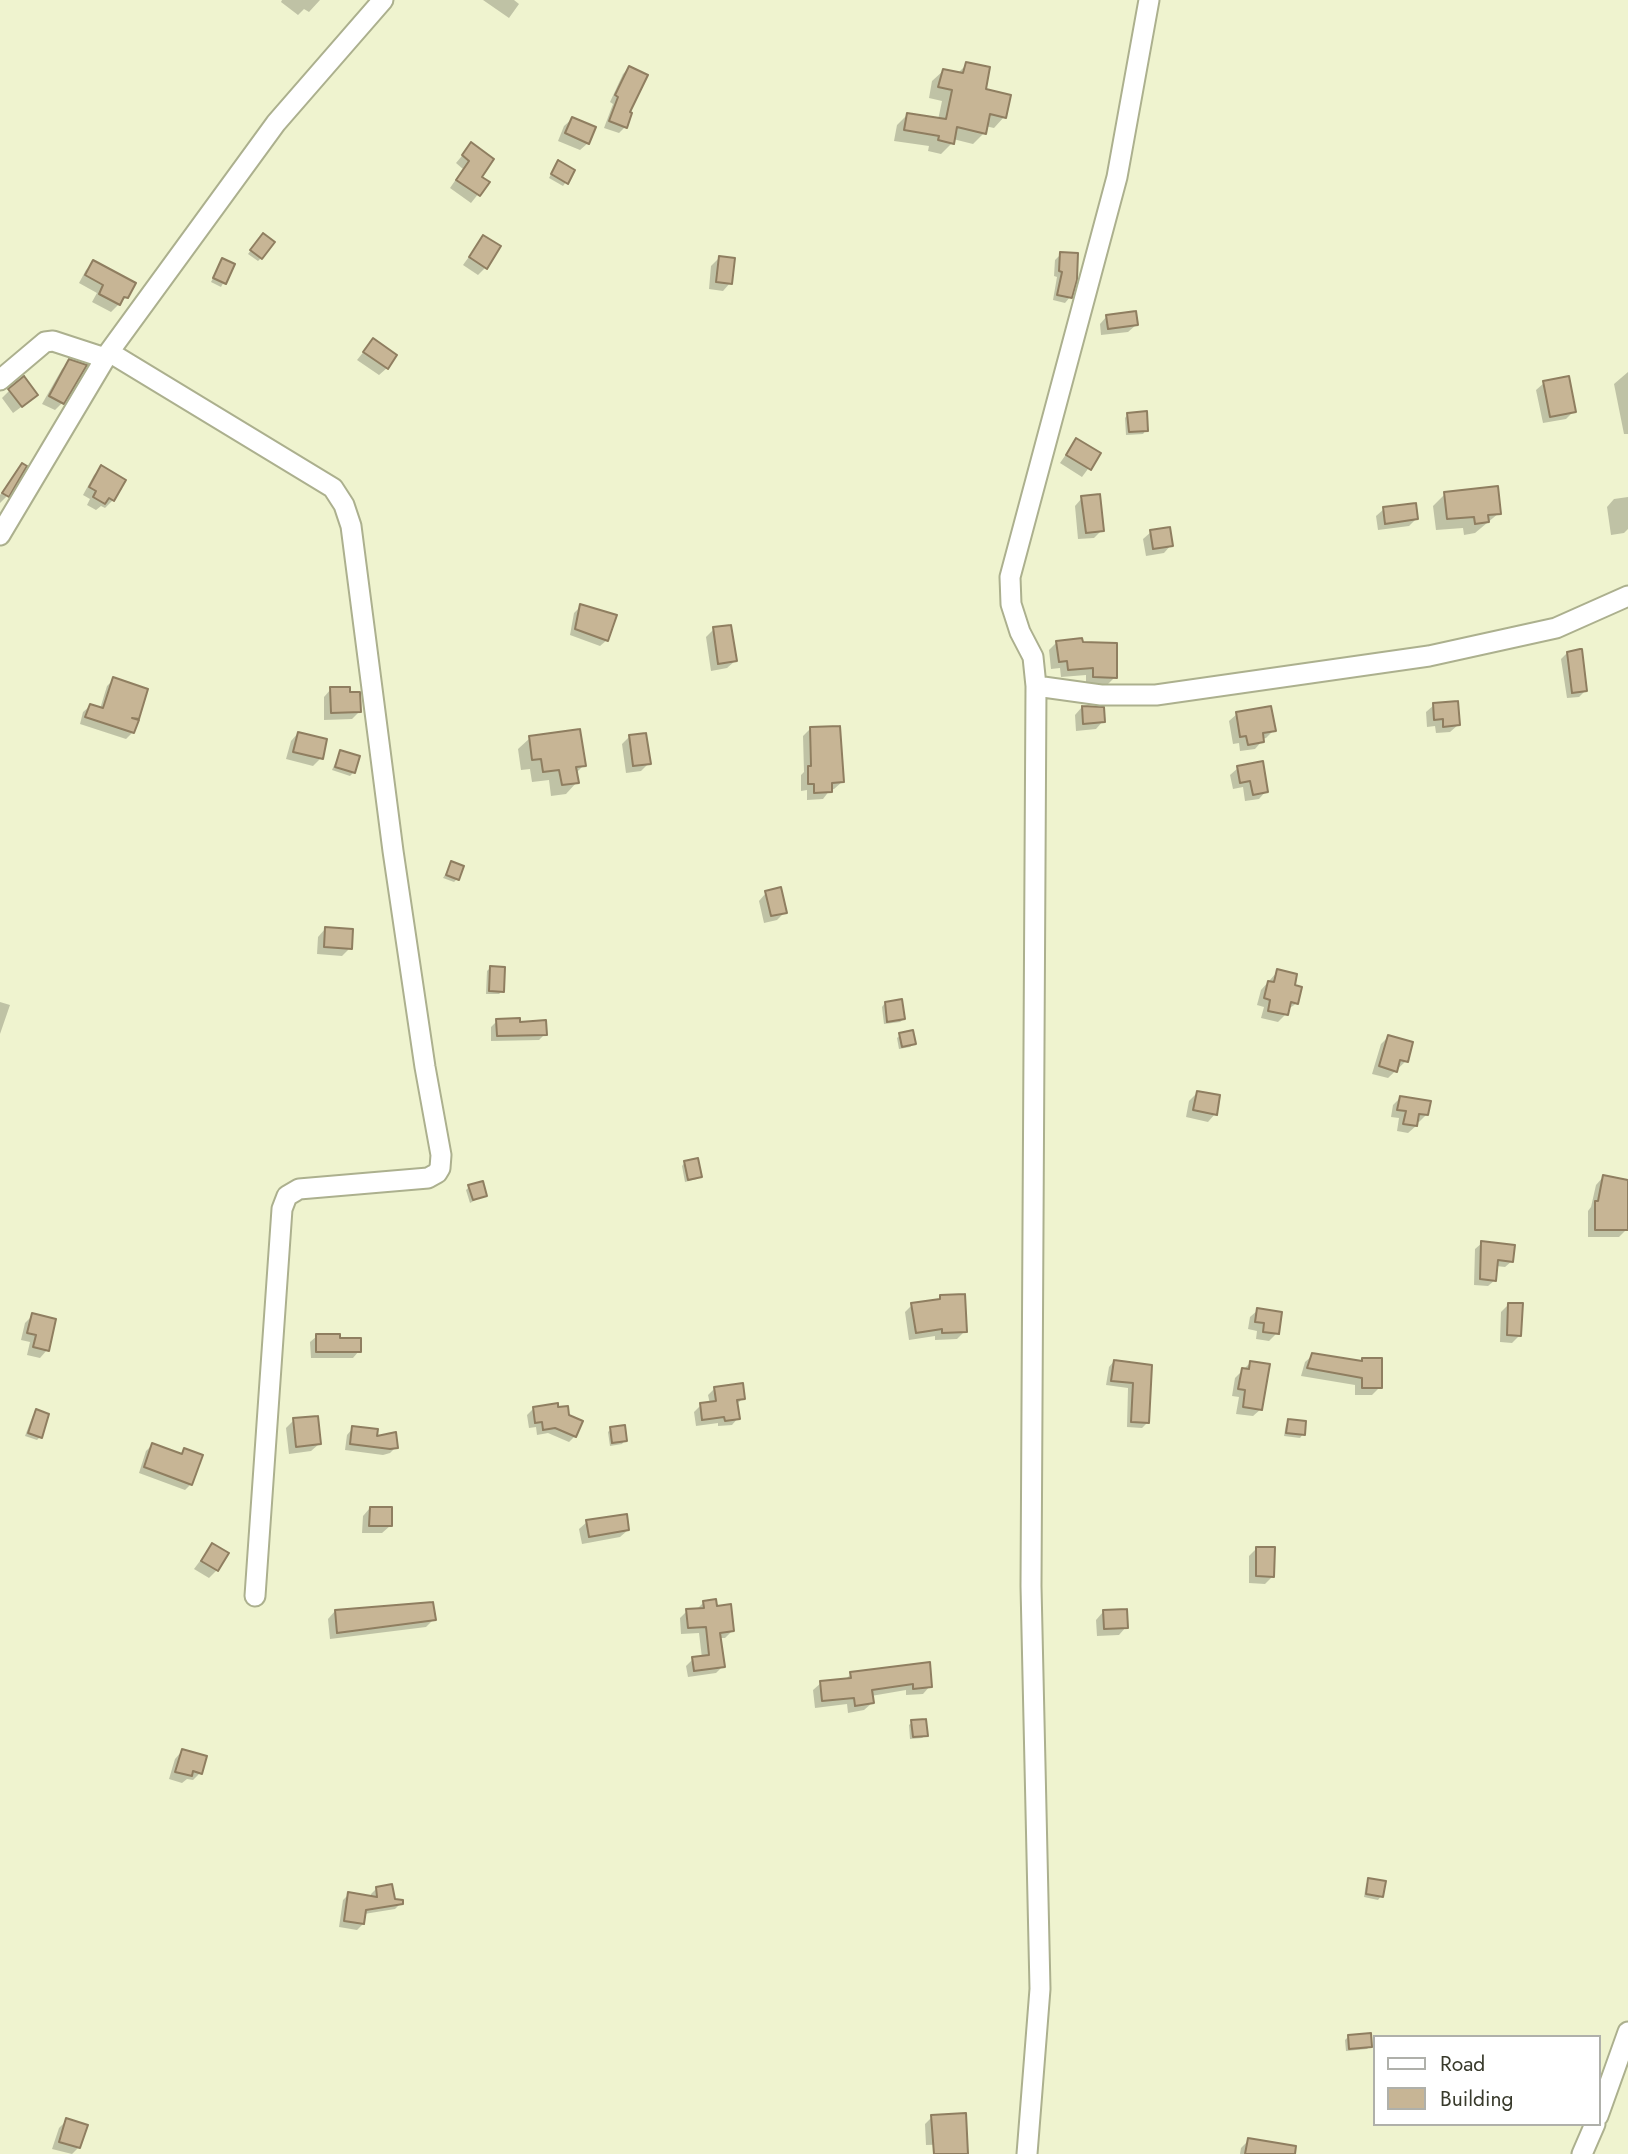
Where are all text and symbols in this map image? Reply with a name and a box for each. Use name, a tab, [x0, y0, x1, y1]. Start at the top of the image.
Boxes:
legend	[1372, 2035, 1600, 2126]
text: Road	[1440, 2049, 1485, 2079]
text: Building	[1440, 2084, 1513, 2114]

